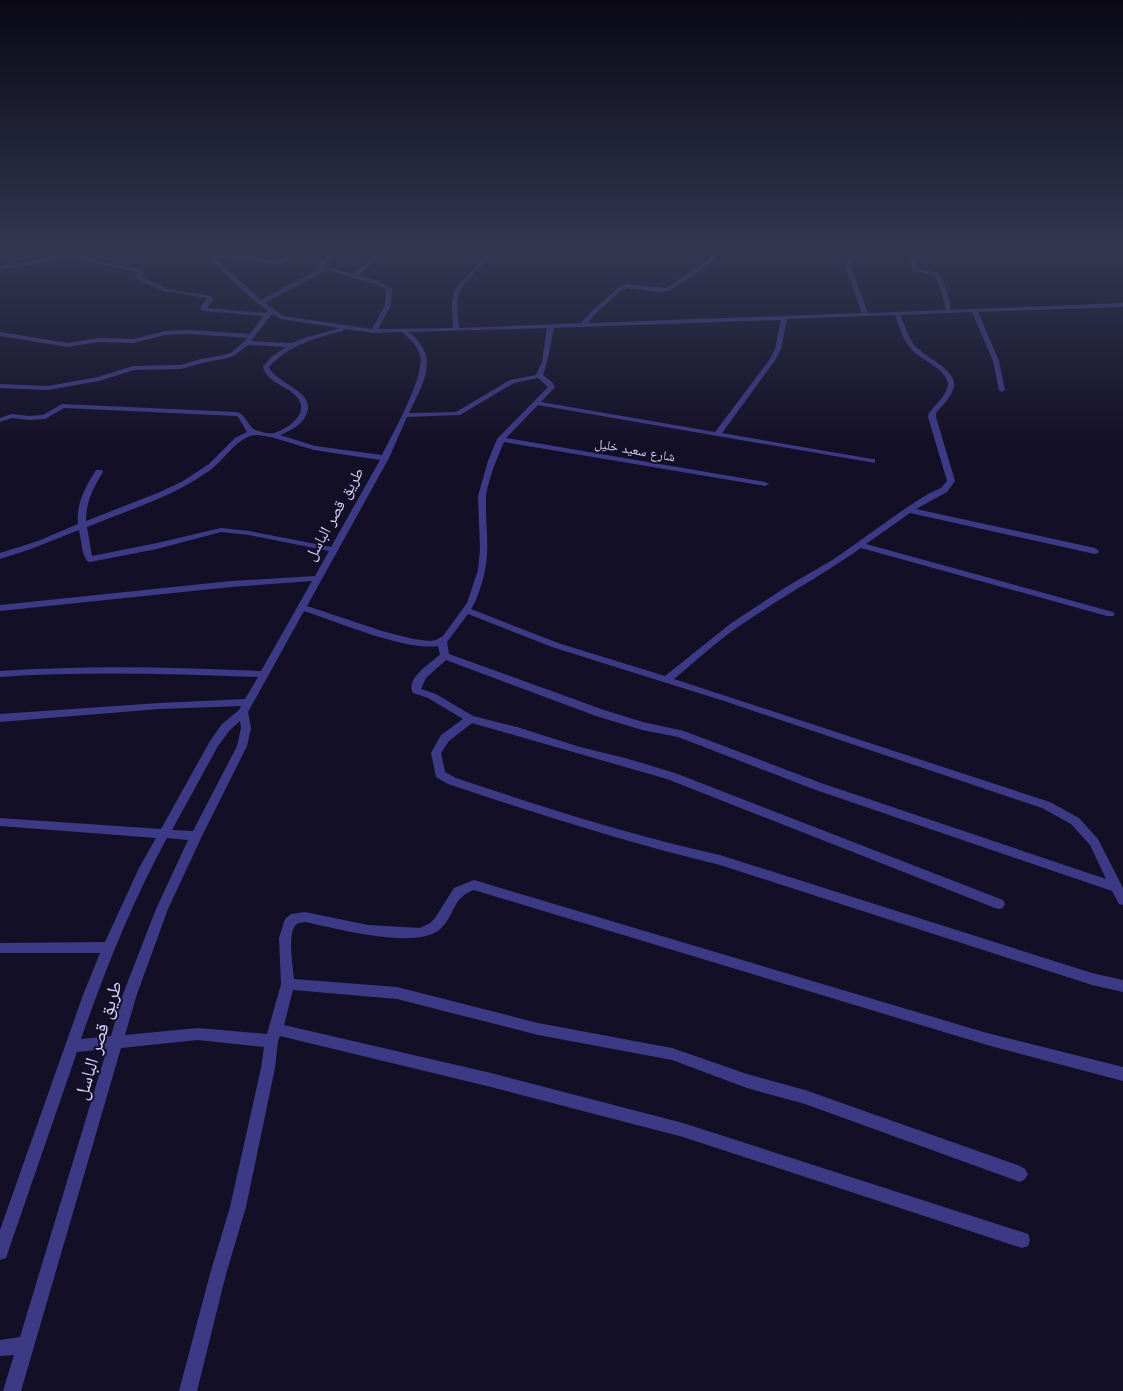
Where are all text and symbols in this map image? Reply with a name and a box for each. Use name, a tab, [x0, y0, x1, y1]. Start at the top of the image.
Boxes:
street label: شارع سعيد خليل	[593, 434, 677, 466]
street label: طريق قصر الباسل	[299, 463, 369, 565]
street label: طريق قصر الباسل	[67, 977, 129, 1103]

